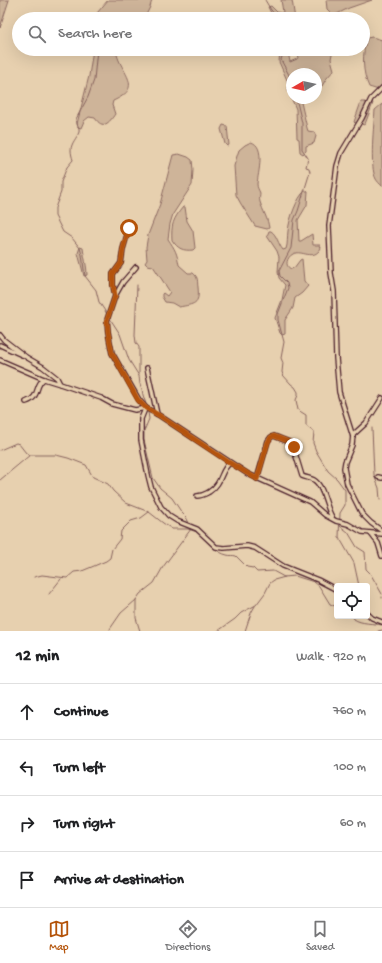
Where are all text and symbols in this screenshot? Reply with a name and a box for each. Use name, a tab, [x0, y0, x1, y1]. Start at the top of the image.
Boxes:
search box	[12, 12, 370, 56]
icon: search	[26, 23, 48, 45]
text: Search here	[58, 25, 132, 43]
north arrow	[286, 68, 322, 104]
route start	[120, 219, 138, 237]
route end	[285, 438, 303, 456]
map controls	[334, 583, 370, 619]
button: locate	[334, 583, 370, 619]
text: 12 min	[16, 647, 59, 667]
text: Walk · 920 m	[296, 650, 366, 665]
icon: ahead	[16, 701, 38, 723]
text: Continue	[54, 703, 108, 721]
text: 760 m	[333, 704, 366, 719]
icon: left	[16, 757, 38, 779]
text: Turn left	[54, 759, 105, 777]
text: 100 m	[334, 760, 366, 775]
icon: right	[16, 813, 38, 835]
text: Turn right	[54, 815, 114, 833]
text: 60 m	[340, 816, 366, 831]
icon: arrive	[16, 869, 38, 891]
text: Arrive at destination	[54, 871, 184, 889]
tab: Map	[48, 918, 70, 954]
tab: Directions	[166, 918, 210, 954]
tab: Saved	[306, 918, 334, 954]

